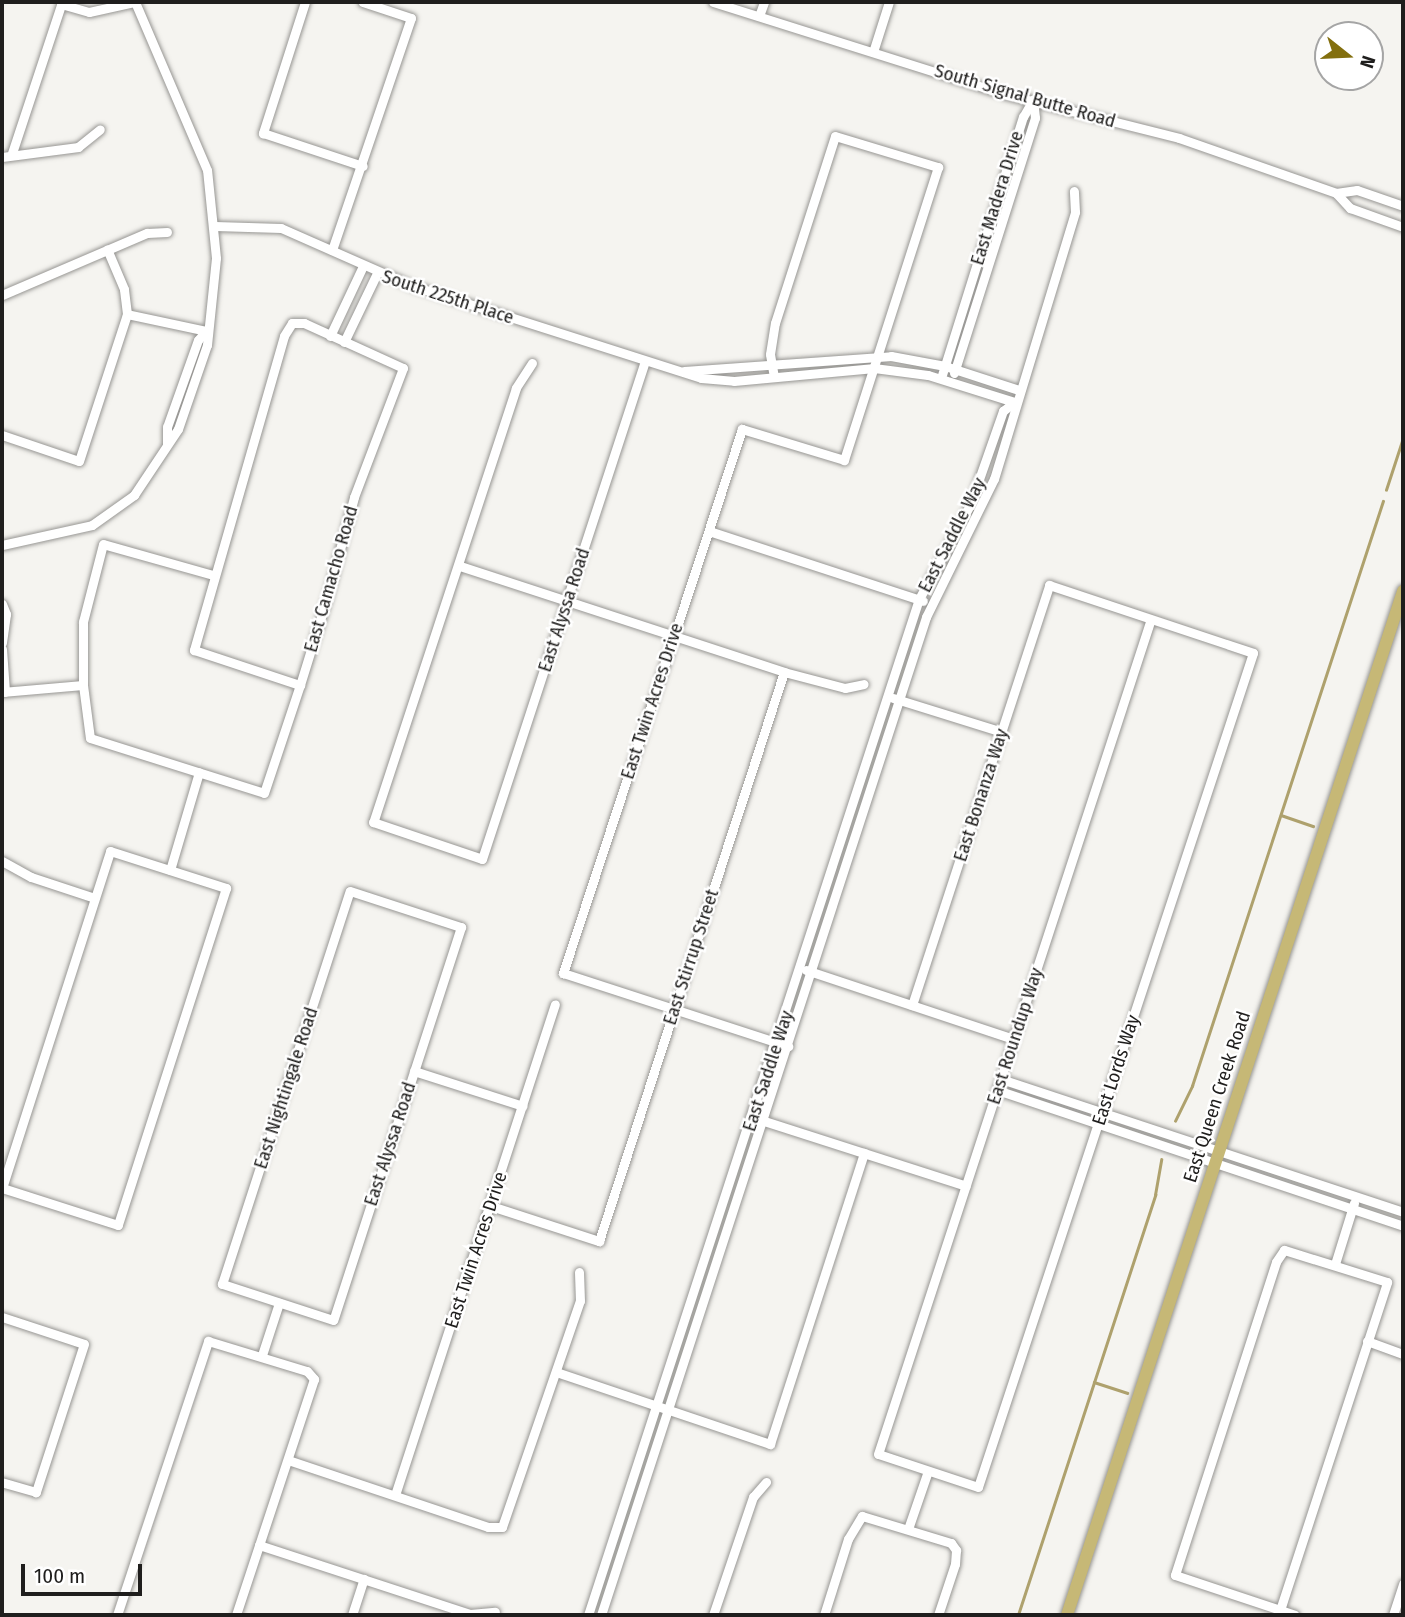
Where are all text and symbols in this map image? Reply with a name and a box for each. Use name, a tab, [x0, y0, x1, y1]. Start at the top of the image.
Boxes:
north arrow	[1314, 21, 1384, 91]
text: N	[1355, 53, 1380, 71]
street label: South Signal Butte Road	[932, 59, 1118, 133]
street label: East Madera Drive	[966, 128, 1028, 268]
street label: South 225th Place	[379, 265, 517, 329]
street label: East Saddle Way	[913, 474, 991, 596]
street label: East Camacho Road	[299, 503, 363, 655]
street label: East Alyssa Road	[533, 545, 595, 675]
street label: East Twin Acres Drive	[616, 620, 688, 782]
street label: East Bonanza Way	[949, 726, 1013, 864]
street label: East Stirrup Street	[658, 886, 724, 1028]
street label: East Roundup Way	[982, 965, 1048, 1107]
street label: East Nightingale Road	[249, 1004, 323, 1172]
street label: East Saddle Way	[738, 1008, 798, 1134]
street label: East Queen Creek Road	[1179, 1008, 1255, 1186]
street label: East Lords Way	[1087, 1012, 1145, 1128]
street label: East Alyssa Road	[359, 1079, 421, 1209]
street label: East Twin Acres Drive	[440, 1169, 512, 1331]
scale bar	[24, 1550, 145, 1594]
text: 100 m	[34, 1563, 85, 1589]

